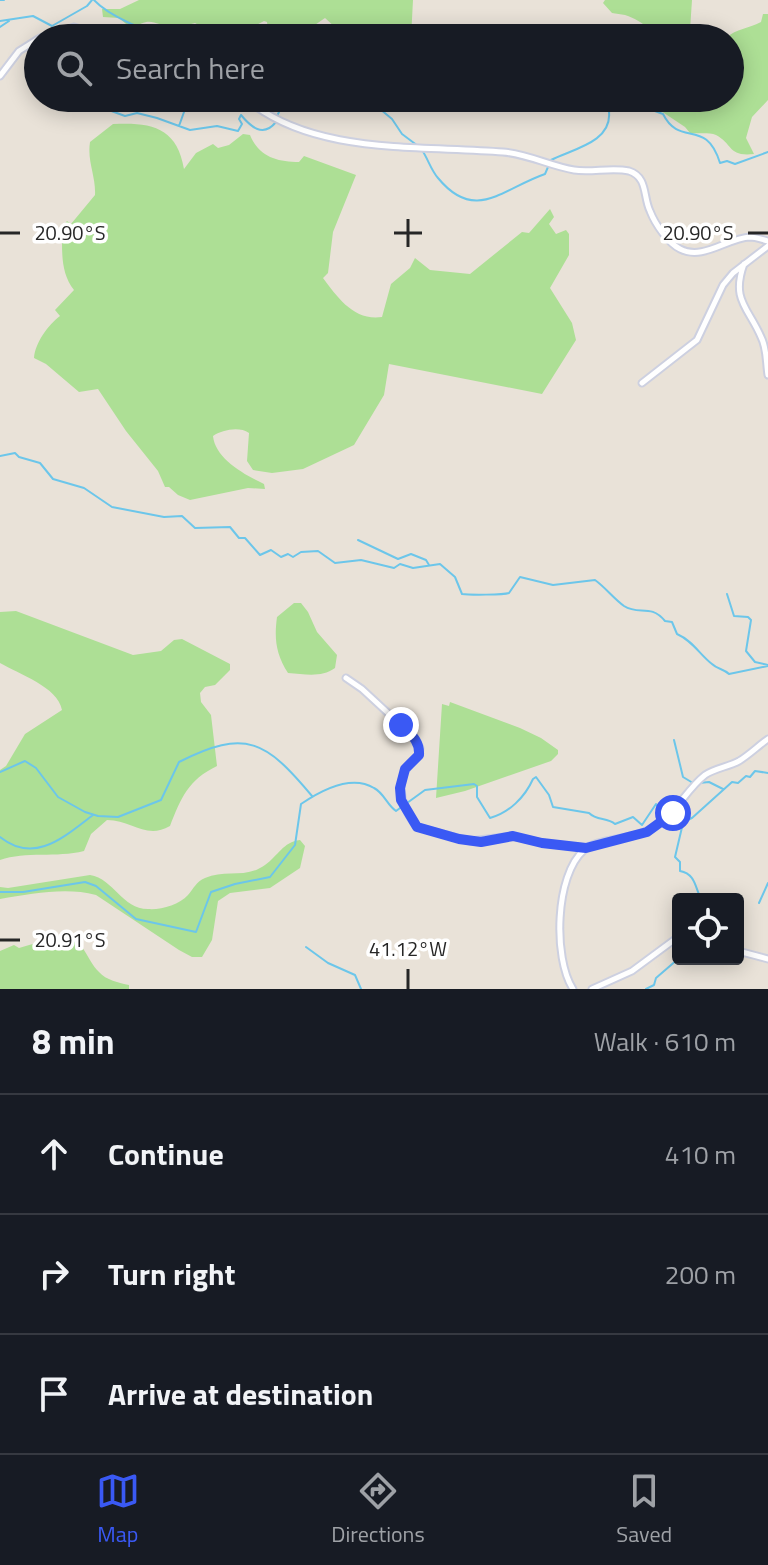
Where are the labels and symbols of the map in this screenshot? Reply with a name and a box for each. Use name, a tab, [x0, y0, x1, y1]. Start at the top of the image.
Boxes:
text: 20.90°S	[34, 217, 106, 248]
text: 20.90°S	[662, 217, 734, 248]
route end	[383, 707, 419, 743]
route start	[655, 795, 691, 831]
text: 20.91°S	[34, 924, 106, 955]
text: 41.12°W	[369, 933, 447, 964]

